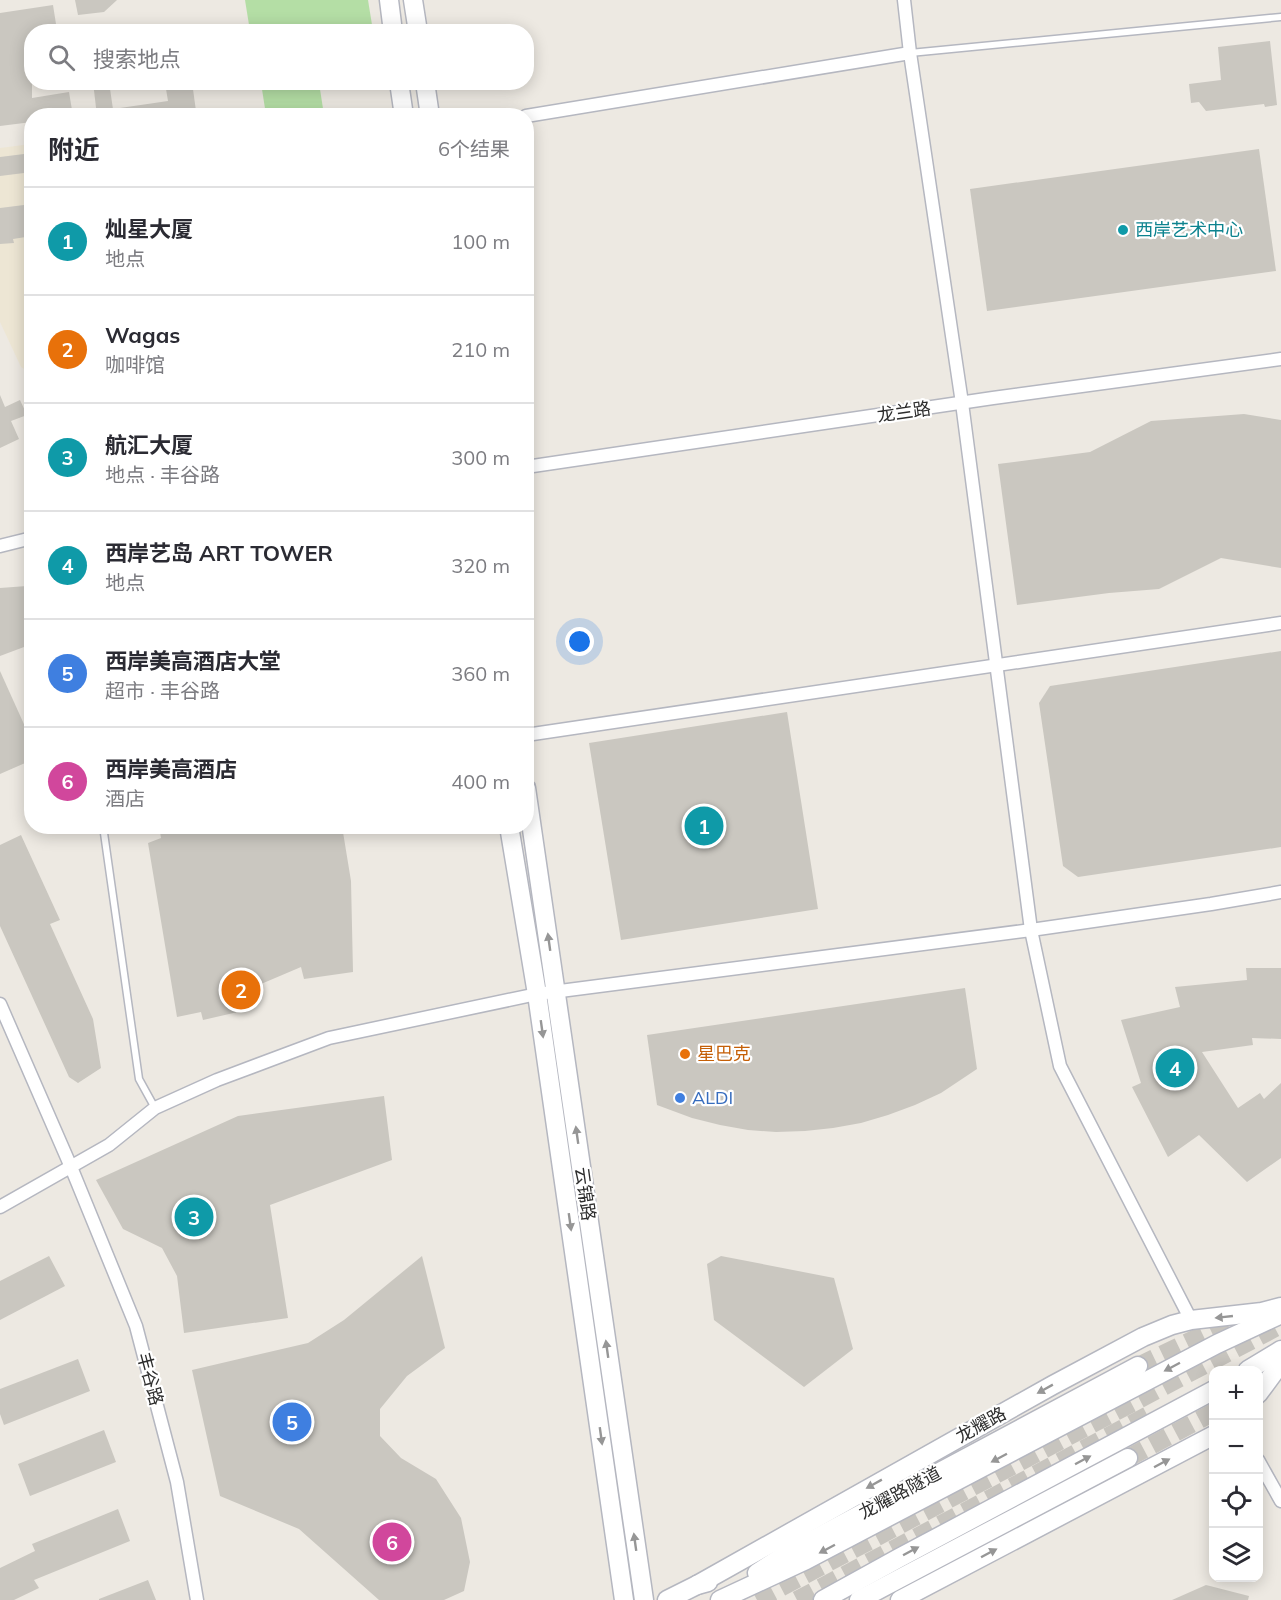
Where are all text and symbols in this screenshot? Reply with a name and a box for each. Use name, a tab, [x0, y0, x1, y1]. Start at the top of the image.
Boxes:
search box	[24, 24, 534, 90]
icon: search	[45, 41, 78, 74]
text: 搜索地点	[93, 45, 181, 73]
text: 附近	[48, 133, 100, 166]
text: 6个结果	[438, 136, 510, 161]
text: 灿星大厦	[105, 215, 193, 243]
place label: 西岸艺术中心	[1135, 218, 1243, 241]
marker: 西岸艺术中心	[1116, 223, 1130, 237]
text: 1	[62, 229, 74, 254]
text: 100 m	[451, 229, 510, 254]
text: 地点	[105, 246, 145, 271]
text: Wagas	[105, 321, 180, 349]
text: 2	[62, 337, 74, 362]
text: 210 m	[451, 337, 510, 362]
text: 咖啡馆	[105, 352, 165, 377]
street label: 龙兰路	[876, 396, 932, 427]
text: 航汇大厦	[105, 431, 193, 459]
text: 3	[62, 445, 74, 470]
text: 300 m	[451, 445, 510, 470]
text: 地点 · 丰谷路	[105, 462, 220, 487]
text: 西岸艺岛 ART TOWER	[105, 539, 333, 567]
text: 4	[62, 553, 74, 578]
text: 320 m	[451, 553, 510, 578]
text: 地点	[105, 570, 145, 595]
your location	[565, 627, 594, 656]
text: 西岸美高酒店大堂	[105, 647, 281, 675]
text: 5	[62, 661, 74, 686]
text: 360 m	[451, 661, 510, 686]
text: 超市 · 丰谷路	[105, 678, 220, 703]
text: 西岸美高酒店	[105, 755, 237, 783]
text: 6	[62, 769, 74, 794]
text: 400 m	[451, 769, 510, 794]
text: 酒店	[105, 786, 145, 811]
pin: 1	[684, 804, 724, 848]
one-way arrow	[544, 933, 553, 952]
pin: 2	[222, 968, 260, 1012]
one-way arrow	[538, 1020, 547, 1039]
place label: 星巴克	[697, 1042, 751, 1065]
pin: 4	[1156, 1046, 1194, 1090]
marker: 星巴克	[678, 1047, 692, 1061]
place label: ALDI	[692, 1086, 733, 1109]
marker: ALDI	[673, 1091, 687, 1105]
one-way arrow	[572, 1126, 581, 1145]
street label: 云锦路	[570, 1166, 601, 1222]
pin: 3	[174, 1194, 214, 1240]
one-way arrow	[566, 1213, 575, 1232]
one-way arrow	[1214, 1312, 1233, 1322]
one-way arrow	[603, 1339, 612, 1358]
street label: 丰谷路	[132, 1350, 169, 1408]
one-way arrow	[1163, 1362, 1180, 1372]
map controls	[1209, 1366, 1263, 1582]
button: +	[1209, 1366, 1263, 1420]
one-way arrow	[1036, 1384, 1053, 1394]
pin: 5	[272, 1400, 312, 1444]
street label: 龙耀路	[952, 1401, 1010, 1448]
button: −	[1209, 1420, 1263, 1474]
one-way arrow	[596, 1427, 605, 1446]
one-way arrow	[990, 1453, 1007, 1463]
one-way arrow	[1075, 1455, 1092, 1465]
one-way arrow	[1154, 1458, 1171, 1468]
street label: 龙耀路隧道	[855, 1461, 945, 1524]
button: locate	[1209, 1474, 1263, 1528]
one-way arrow	[866, 1479, 883, 1489]
pin: 6	[372, 1520, 412, 1564]
button: layers	[1209, 1528, 1263, 1582]
one-way arrow	[631, 1533, 640, 1552]
one-way arrow	[818, 1544, 835, 1554]
one-way arrow	[902, 1546, 919, 1556]
one-way arrow	[981, 1549, 998, 1558]

